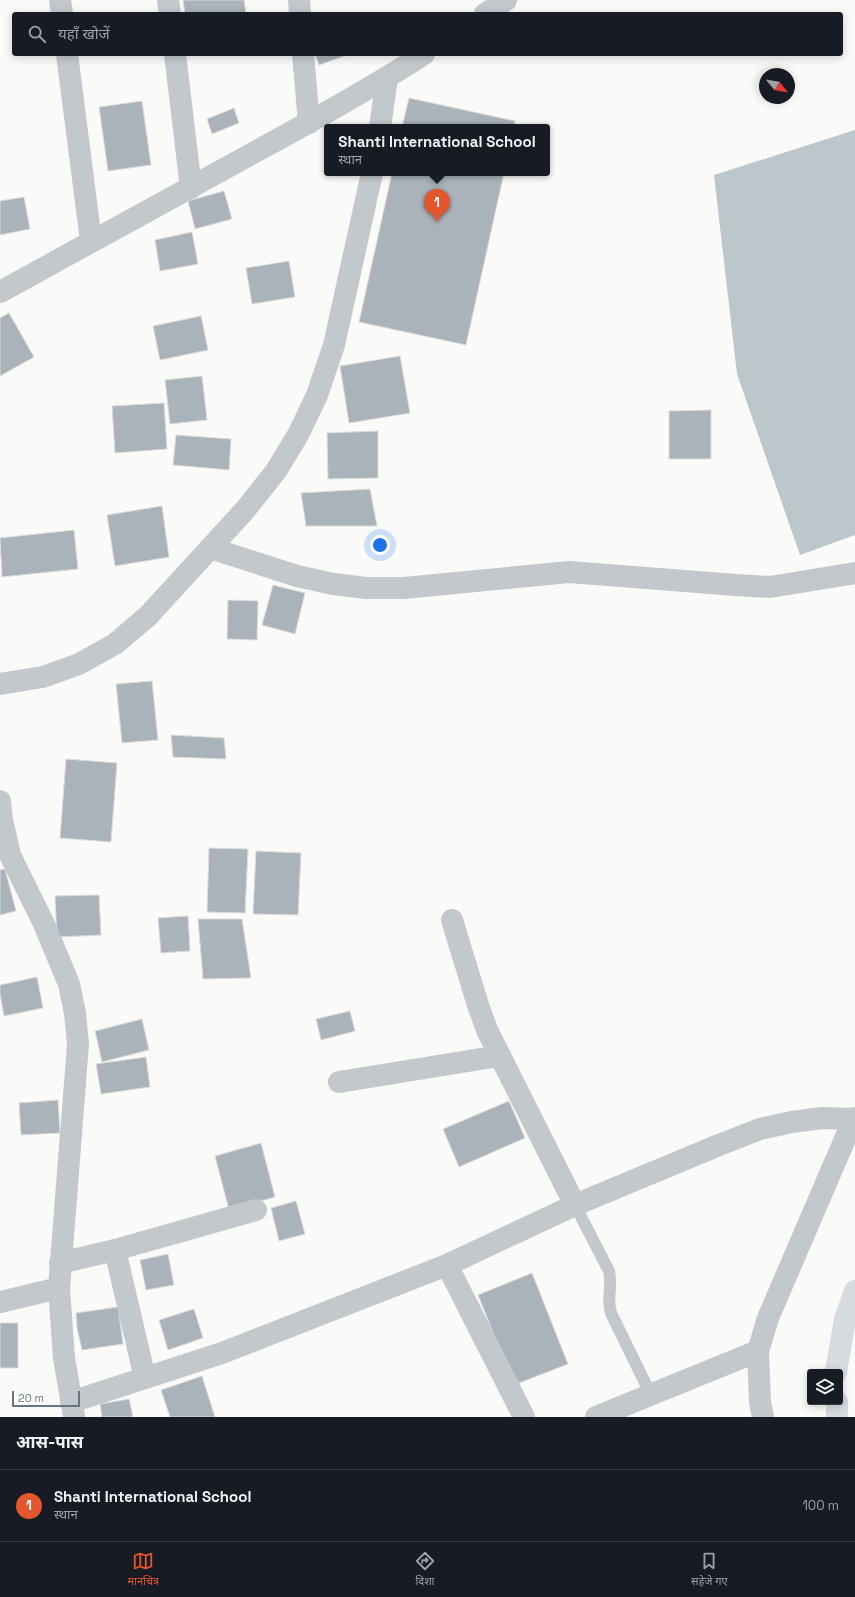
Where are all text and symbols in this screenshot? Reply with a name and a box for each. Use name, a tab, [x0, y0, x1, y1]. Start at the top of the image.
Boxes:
search box	[12, 12, 843, 56]
icon: search	[26, 23, 48, 45]
text: यहाँ खोजें	[58, 24, 110, 43]
north arrow	[759, 68, 795, 104]
popup	[324, 124, 550, 176]
text: Shanti International School	[338, 132, 536, 151]
text: स्थान	[338, 151, 362, 168]
pin: 1	[424, 189, 450, 222]
your location	[370, 535, 390, 555]
map controls	[807, 1369, 843, 1405]
button: layers	[807, 1369, 843, 1405]
scale bar	[12, 1389, 80, 1408]
text: 20 m	[18, 1391, 44, 1405]
text: आस-पास	[16, 1431, 83, 1453]
text: Shanti International School	[54, 1487, 251, 1506]
text: 1	[26, 1497, 32, 1514]
text: 100 m	[802, 1497, 839, 1514]
text: स्थान	[54, 1506, 78, 1523]
tab: मानचित्र	[128, 1550, 159, 1589]
tab: दिशा	[414, 1550, 436, 1589]
tab: सहेजे गए	[691, 1550, 728, 1589]

